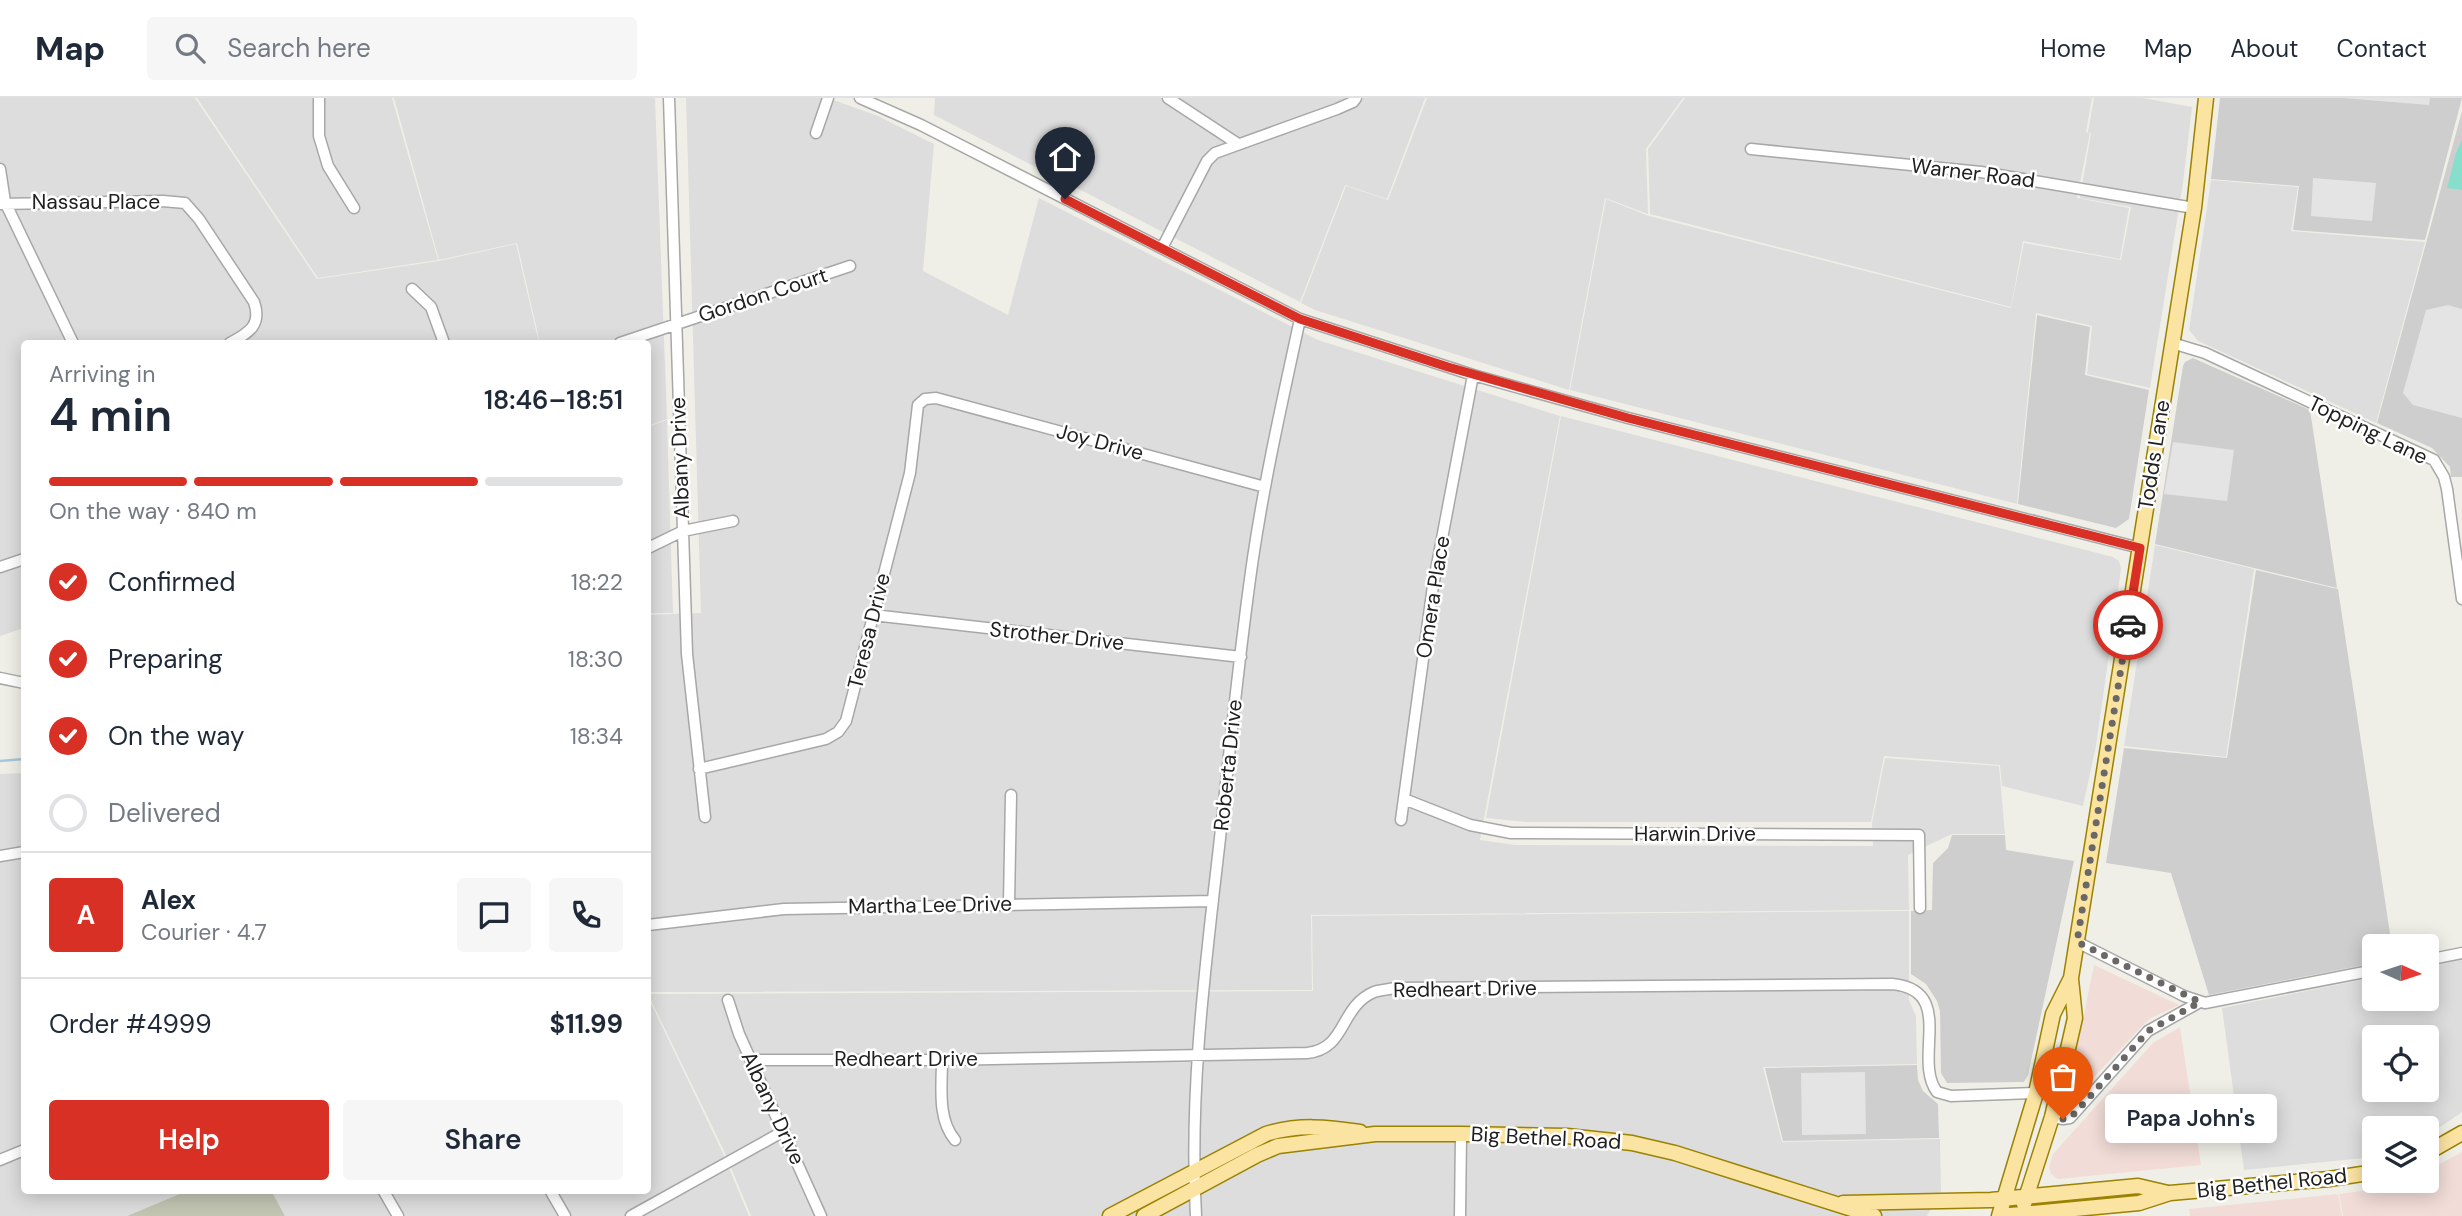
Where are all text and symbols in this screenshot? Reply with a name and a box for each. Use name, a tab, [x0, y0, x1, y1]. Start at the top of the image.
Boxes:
search box	[147, 17, 637, 80]
text: Map	[35, 27, 105, 70]
icon: search	[171, 29, 209, 67]
text: Search here	[227, 31, 371, 65]
text: Home	[2040, 33, 2106, 64]
text: Map	[2144, 33, 2192, 64]
text: About	[2230, 33, 2299, 64]
text: Contact	[2337, 33, 2427, 64]
pin	[1035, 127, 1095, 199]
icon: home	[1046, 138, 1084, 176]
street label: Warner Road	[1909, 152, 2037, 194]
street label: Nassau Place	[32, 188, 160, 216]
street label: Gordon Court	[695, 261, 831, 329]
text: Arriving in	[49, 359, 155, 389]
text: 18:46–18:51	[484, 383, 623, 417]
text: 4 min	[49, 385, 172, 445]
street label: Topping Lane	[2304, 389, 2432, 471]
street label: Albany Drive	[664, 397, 696, 519]
street label: Todds Lane	[2131, 398, 2177, 512]
street label: Joy Drive	[1053, 417, 1147, 467]
text: On the way · 840 m	[49, 496, 257, 526]
street label: Omera Place	[1409, 534, 1457, 660]
icon: check	[49, 563, 87, 601]
text: Confirmed	[108, 565, 235, 599]
text: 18:22	[571, 567, 623, 597]
street label: Teresa Drive	[841, 570, 897, 692]
courier	[2093, 590, 2163, 660]
icon: car	[2109, 606, 2147, 644]
street label: Strother Drive	[988, 615, 1126, 657]
icon: check	[49, 640, 87, 678]
text: Preparing	[108, 642, 223, 676]
text: 18:30	[568, 644, 623, 674]
street label: Roberta Drive	[1207, 698, 1249, 832]
icon: check	[49, 717, 87, 755]
text: On the way	[108, 719, 244, 753]
text: 18:34	[570, 721, 623, 751]
text: Delivered	[108, 796, 221, 830]
street label: Harwin Drive	[1634, 820, 1756, 848]
button: chat	[457, 878, 531, 952]
button: phone	[549, 878, 623, 952]
text: Alex	[141, 883, 196, 917]
street label: Martha Lee Drive	[848, 890, 1012, 920]
text: A	[77, 898, 95, 932]
text: Courier · 4.7	[141, 917, 267, 947]
north arrow	[2362, 934, 2440, 1012]
map controls	[2362, 934, 2439, 1193]
street label: Redheart Drive	[1393, 974, 1537, 1004]
text: Order #4999	[49, 1007, 212, 1041]
text: $11.99	[550, 1007, 623, 1041]
button: locate	[2362, 1025, 2439, 1102]
street label: Redheart Drive	[834, 1045, 978, 1073]
street label: Albany Drive	[735, 1047, 811, 1169]
pin	[2033, 1047, 2093, 1119]
icon: bag	[2044, 1058, 2082, 1096]
callout: Papa John's	[2105, 1094, 2276, 1144]
button: Help	[49, 1100, 329, 1180]
button: Share	[343, 1100, 623, 1180]
text: Papa John's	[2126, 1103, 2256, 1133]
button: layers	[2362, 1116, 2439, 1193]
street label: Big Bethel Road	[1470, 1120, 1622, 1156]
street label: Big Bethel Road	[2196, 1161, 2348, 1205]

